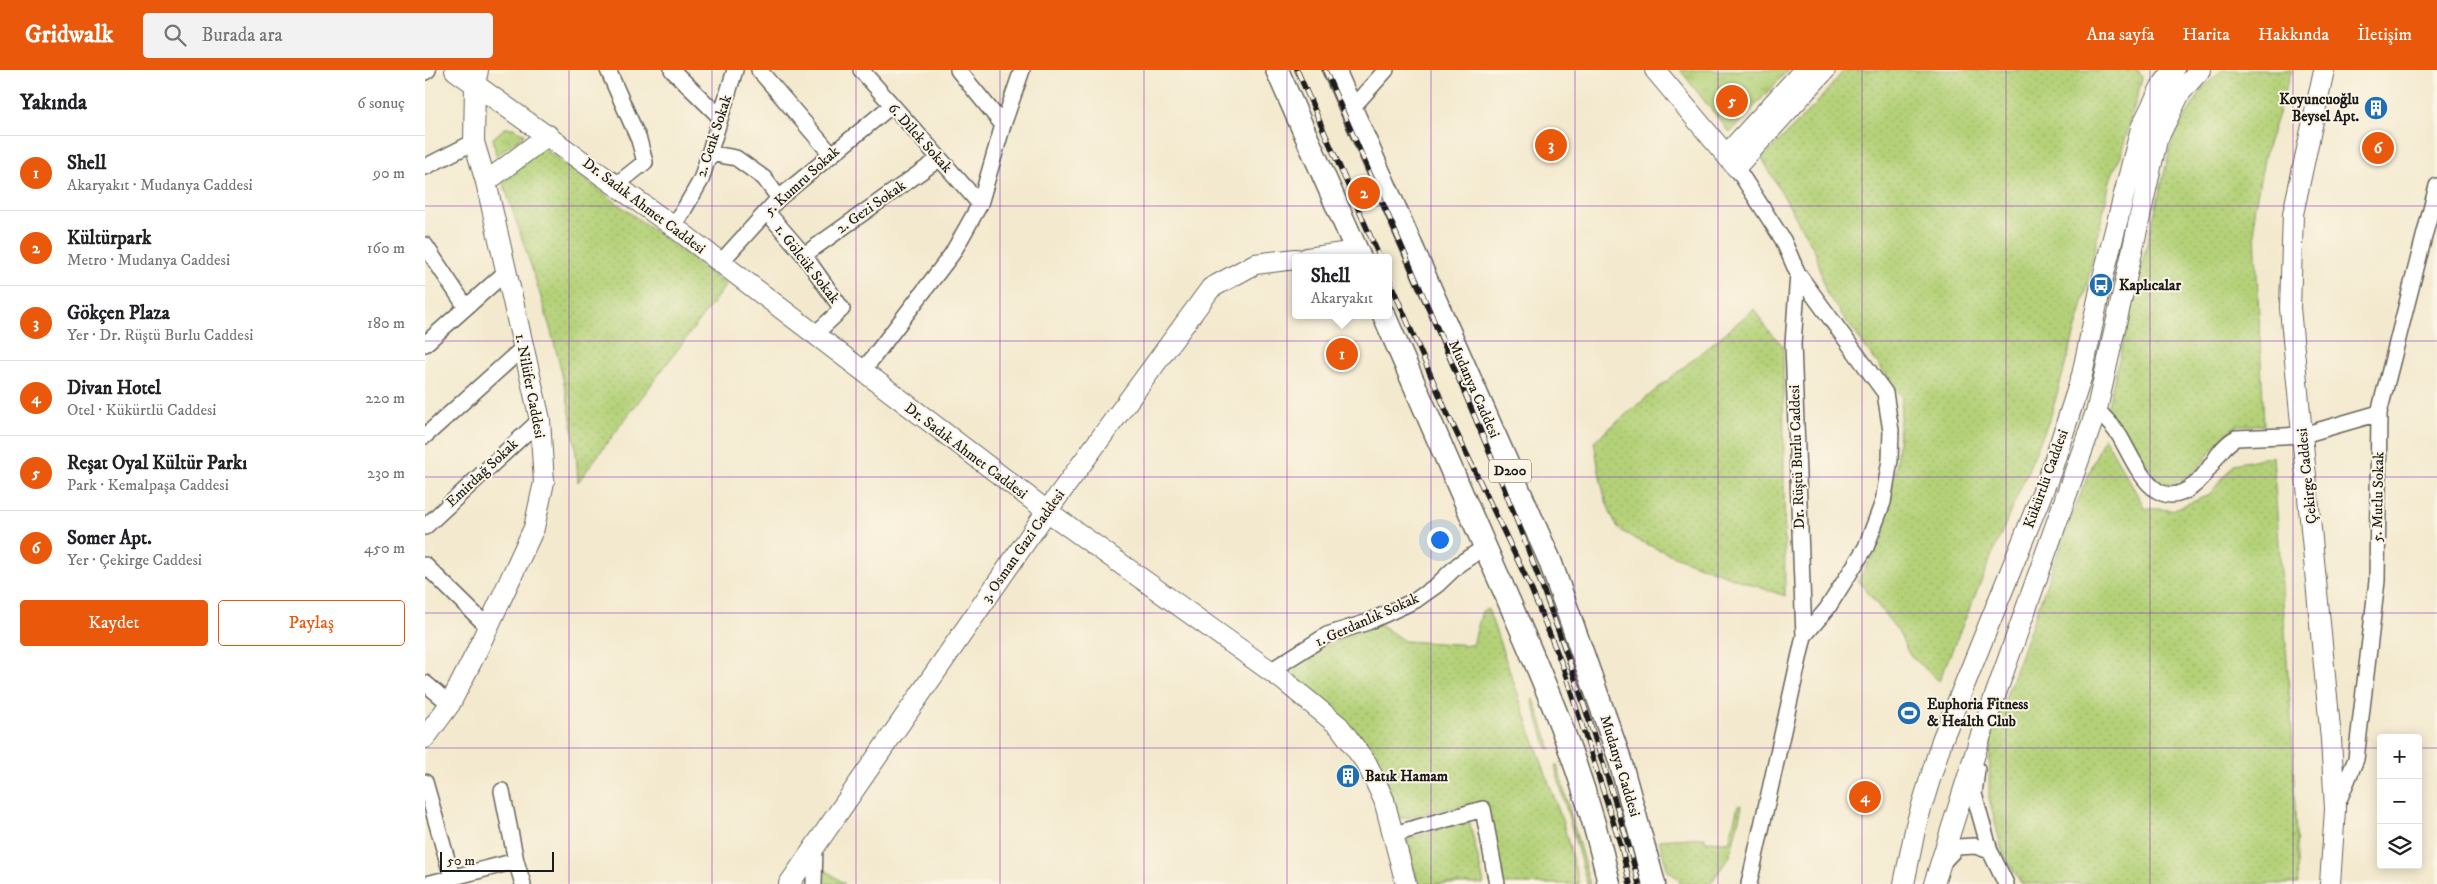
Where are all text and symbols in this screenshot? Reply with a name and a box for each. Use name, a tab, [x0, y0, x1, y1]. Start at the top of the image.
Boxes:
search box	[143, 13, 493, 58]
text: Gridwalk	[25, 20, 113, 50]
icon: search	[161, 21, 189, 49]
text: Burada ara	[201, 24, 283, 47]
text: Ana sayfa	[2087, 24, 2154, 46]
text: Harita	[2182, 24, 2230, 46]
text: Hakkında	[2258, 24, 2329, 46]
text: İletişim	[2357, 24, 2412, 46]
pin: 5	[1716, 82, 1748, 120]
text: Yakında	[20, 90, 87, 116]
place label: Koyuncuoğlu Beysel Apt.	[2279, 90, 2360, 126]
street label: 2. Cenk Sokak	[692, 92, 736, 180]
text: 6 sonuç	[357, 93, 405, 113]
building icon: Koyuncuoğlu Beysel Apt.	[2363, 95, 2389, 121]
street label: 6. Dilek Sokak	[884, 99, 957, 177]
pin: 3	[1535, 126, 1567, 164]
pin: 6	[2362, 129, 2394, 167]
street label: 5. Kumru Sokak	[760, 142, 844, 220]
text: Shell	[67, 152, 106, 175]
street label: Dr. Sadık Ahmet Caddesi	[579, 154, 709, 258]
text: 1	[33, 163, 39, 183]
text: 90 m	[373, 163, 405, 183]
pin: 2	[1348, 174, 1380, 212]
text: Akaryakıt · Mudanya Caddesi	[67, 175, 253, 195]
street label: 2. Gezi Sokak	[832, 176, 910, 238]
street label: 1. Gölcük Sokak	[770, 221, 844, 308]
text: Kültürpark	[67, 227, 151, 250]
text: 2	[32, 238, 40, 258]
text: 160 m	[367, 238, 405, 258]
text: Metro · Mudanya Caddesi	[67, 250, 230, 270]
popup	[1292, 254, 1392, 319]
text: Shell	[1311, 265, 1350, 288]
bus stop icon: Kaplıcalar	[2088, 272, 2114, 298]
place label: Kaplıcalar	[2119, 276, 2181, 295]
text: Akaryakıt	[1311, 288, 1373, 308]
text: Gökçen Plaza	[67, 302, 170, 325]
text: 3	[33, 313, 39, 333]
text: 180 m	[367, 313, 405, 333]
text: Yer · Dr. Rüştü Burlu Caddesi	[67, 325, 253, 345]
street label: 1. Nilüfer Caddesi	[511, 332, 549, 440]
pin: 1	[1326, 335, 1358, 373]
street label: Mudanya Caddesi	[1444, 337, 1504, 441]
text: Divan Hotel	[67, 377, 161, 400]
street label: Dr. Rüştü Burlu Caddesi	[1785, 384, 1809, 529]
text: 4	[31, 388, 41, 408]
text: 220 m	[365, 388, 405, 408]
street label: Dr. Sadık Ahmet Caddesi	[901, 399, 1031, 503]
text: Otel · Kükürtlü Caddesi	[67, 400, 216, 420]
street label: Kükürtlü Caddesi	[2019, 427, 2073, 531]
street label: Çekirge Caddesi	[2293, 427, 2321, 525]
street label: Emirdağ Sokak	[442, 434, 523, 511]
street label: 5. Mutlu Sokak	[2368, 451, 2388, 542]
text: Reşat Oyal Kültür Parkı	[67, 452, 247, 475]
road number: D200	[1489, 460, 1531, 482]
text: 5	[32, 463, 40, 483]
text: 230 m	[367, 463, 405, 483]
text: Park · Kemalpaşa Caddesi	[67, 475, 229, 495]
street label: 3. Osman Gazi Caddesi	[977, 486, 1069, 606]
text: Somer Apt.	[67, 527, 152, 550]
your location	[1427, 527, 1453, 553]
text: 6	[32, 538, 40, 558]
text: 450 m	[364, 538, 405, 558]
text: Yer · Çekirge Caddesi	[67, 550, 202, 570]
street label: 1. Gerdanlık Sokak	[1312, 588, 1422, 651]
button: Kaydet	[20, 600, 208, 646]
button: Paylaş	[218, 600, 405, 646]
place label: Euphoria Fitness & Health Club	[1927, 695, 2028, 731]
sports icon: Euphoria Fitness & Health Club	[1896, 700, 1922, 726]
street label: Mudanya Caddesi	[1596, 713, 1645, 819]
map controls	[2377, 734, 2422, 869]
button: +	[2377, 734, 2422, 779]
building icon: Batık Hamam	[1335, 763, 1361, 789]
place label: Batık Hamam	[1365, 767, 1449, 786]
pin: 4	[1849, 778, 1881, 816]
button: −	[2377, 779, 2422, 824]
button: layers	[2377, 824, 2422, 869]
scale bar	[440, 849, 554, 872]
text: 50 m	[447, 852, 475, 870]

